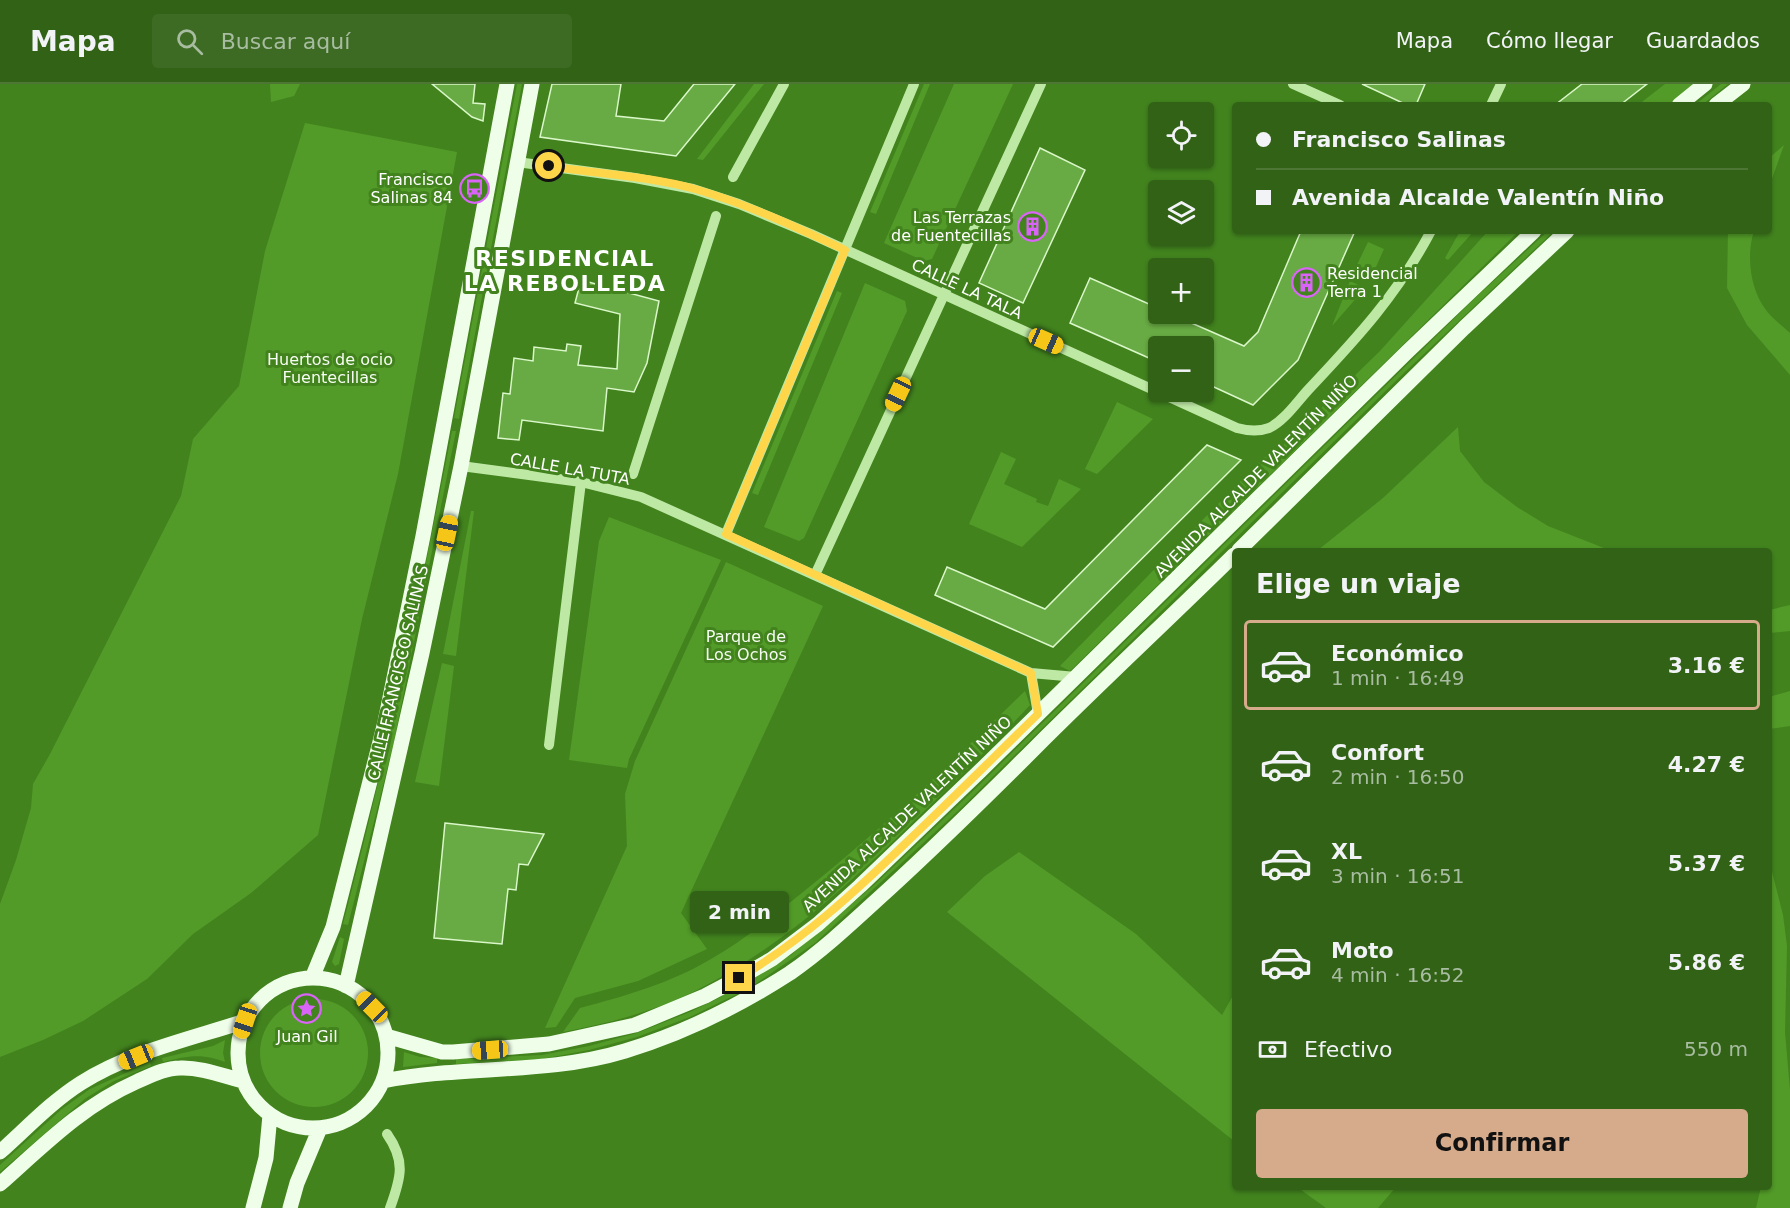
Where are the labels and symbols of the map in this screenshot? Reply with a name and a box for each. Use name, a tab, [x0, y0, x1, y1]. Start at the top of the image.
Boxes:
route start	[535, 152, 562, 179]
place label: Francisco Salinas 84	[370, 170, 453, 207]
bus stop icon: Francisco Salinas 84	[458, 172, 490, 204]
place label: Las Terrazas de Fuentecillas	[891, 208, 1011, 245]
building icon: Las Terrazas de Fuentecillas	[1016, 210, 1048, 242]
district label: RESIDENCIAL LA REBOLLEDA	[464, 246, 666, 296]
street label: CALLE LA TALA	[909, 255, 1026, 323]
place label: Residencial Terra 1	[1326, 264, 1418, 301]
building icon: Residencial Terra 1	[1290, 266, 1322, 298]
car	[1026, 325, 1066, 357]
park label: Huertos de ocio Fuentecillas	[267, 350, 393, 387]
street label: AVENIDA ALCALDE VALENTÍN NIÑO	[1151, 371, 1361, 581]
car	[882, 374, 914, 414]
street label: CALLE LA TUTA	[509, 449, 631, 489]
car	[434, 514, 460, 552]
street label: CALLE FRANCISCO SALINAS	[364, 563, 432, 783]
park label: Parque de Los Ochos	[705, 627, 787, 664]
street label: AVENIDA ALCALDE VALENTÍN NIÑO	[799, 712, 1015, 916]
callout: 2 min	[690, 891, 789, 933]
route end	[725, 964, 752, 991]
car	[353, 988, 391, 1026]
place icon: Juan Gil	[291, 992, 323, 1024]
car	[231, 1001, 259, 1041]
place label: Juan Gil	[275, 1027, 338, 1046]
car	[471, 1040, 509, 1060]
car	[116, 1042, 156, 1072]

